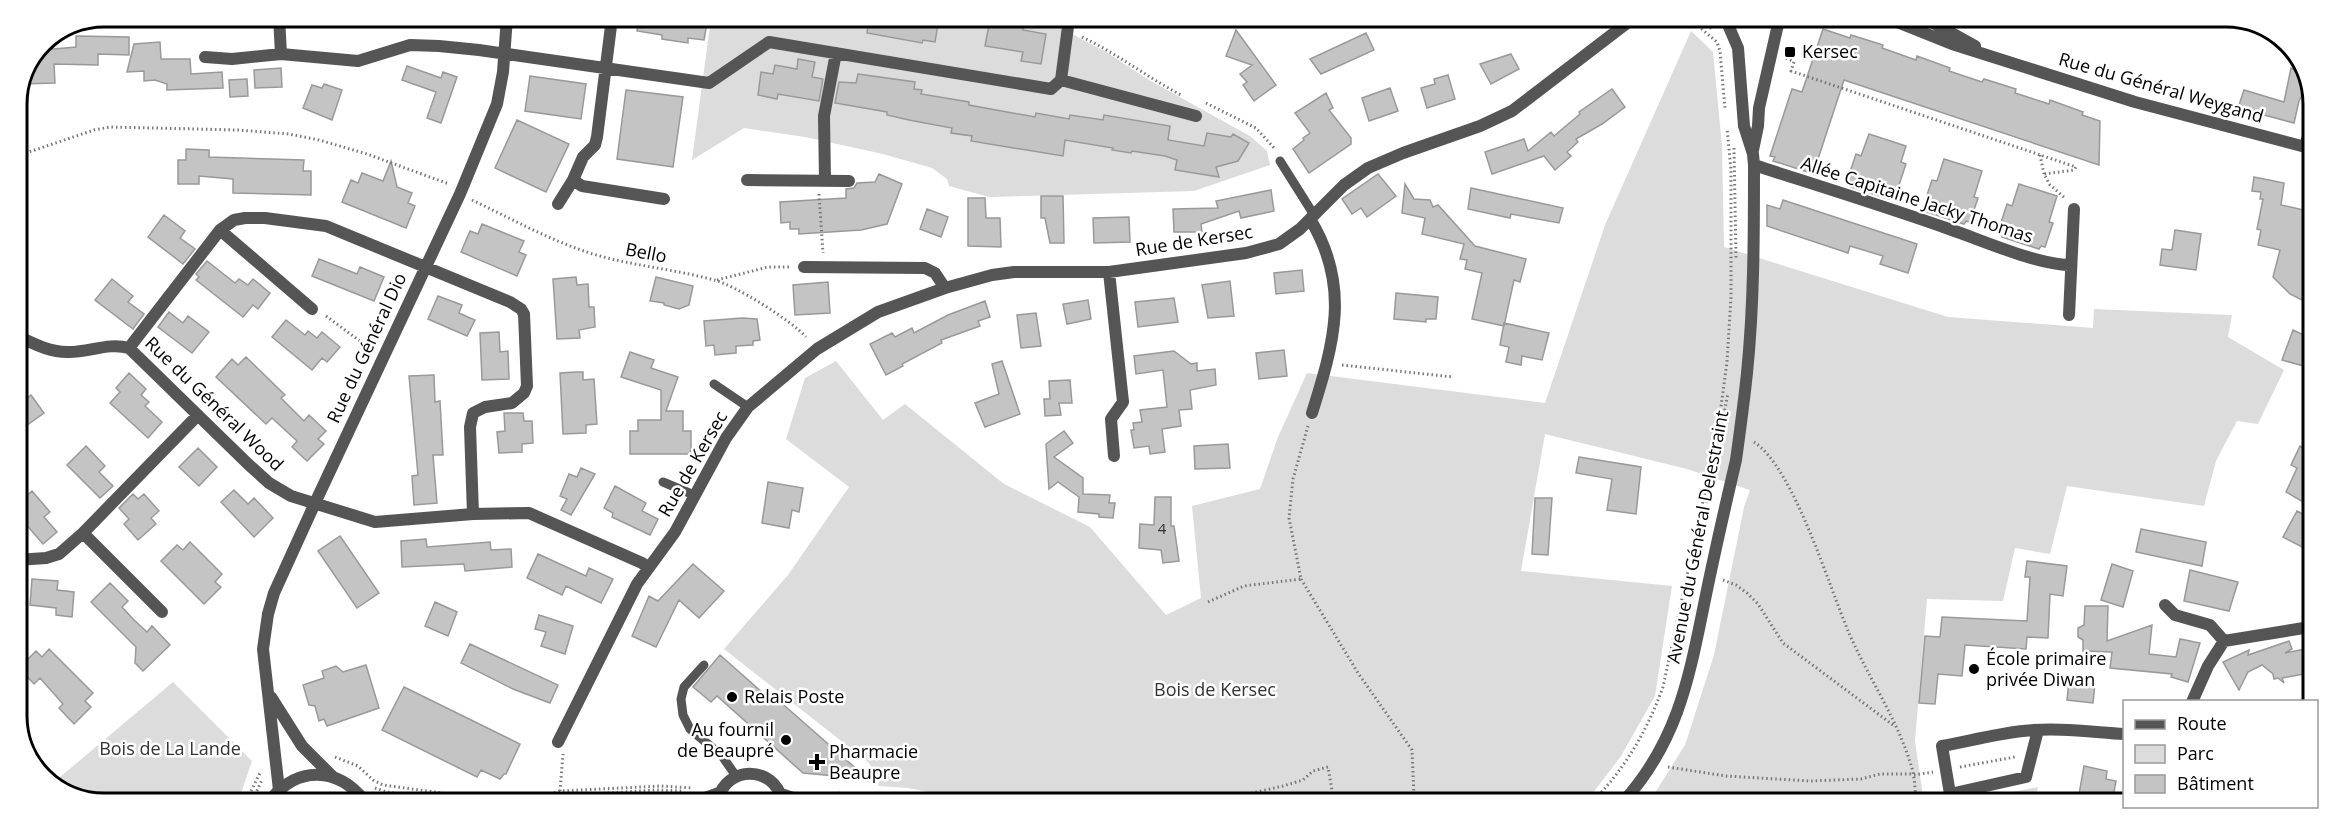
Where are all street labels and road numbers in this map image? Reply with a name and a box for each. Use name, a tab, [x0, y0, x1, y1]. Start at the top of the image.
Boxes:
street label: Rue du Général Weygand	[2056, 46, 2267, 128]
street label: Allée Capitaine Jacky Thomas	[1798, 150, 2036, 248]
street label: Rue de Kersec	[1133, 219, 1255, 261]
street label: Bello	[623, 236, 669, 268]
street label: Rue du Général Dio	[321, 269, 411, 427]
street label: Rue du Général Wood	[140, 331, 289, 476]
street label: Rue de Kersec	[652, 406, 732, 521]
street label: Avenue du Général Delestraint	[1661, 408, 1733, 665]

